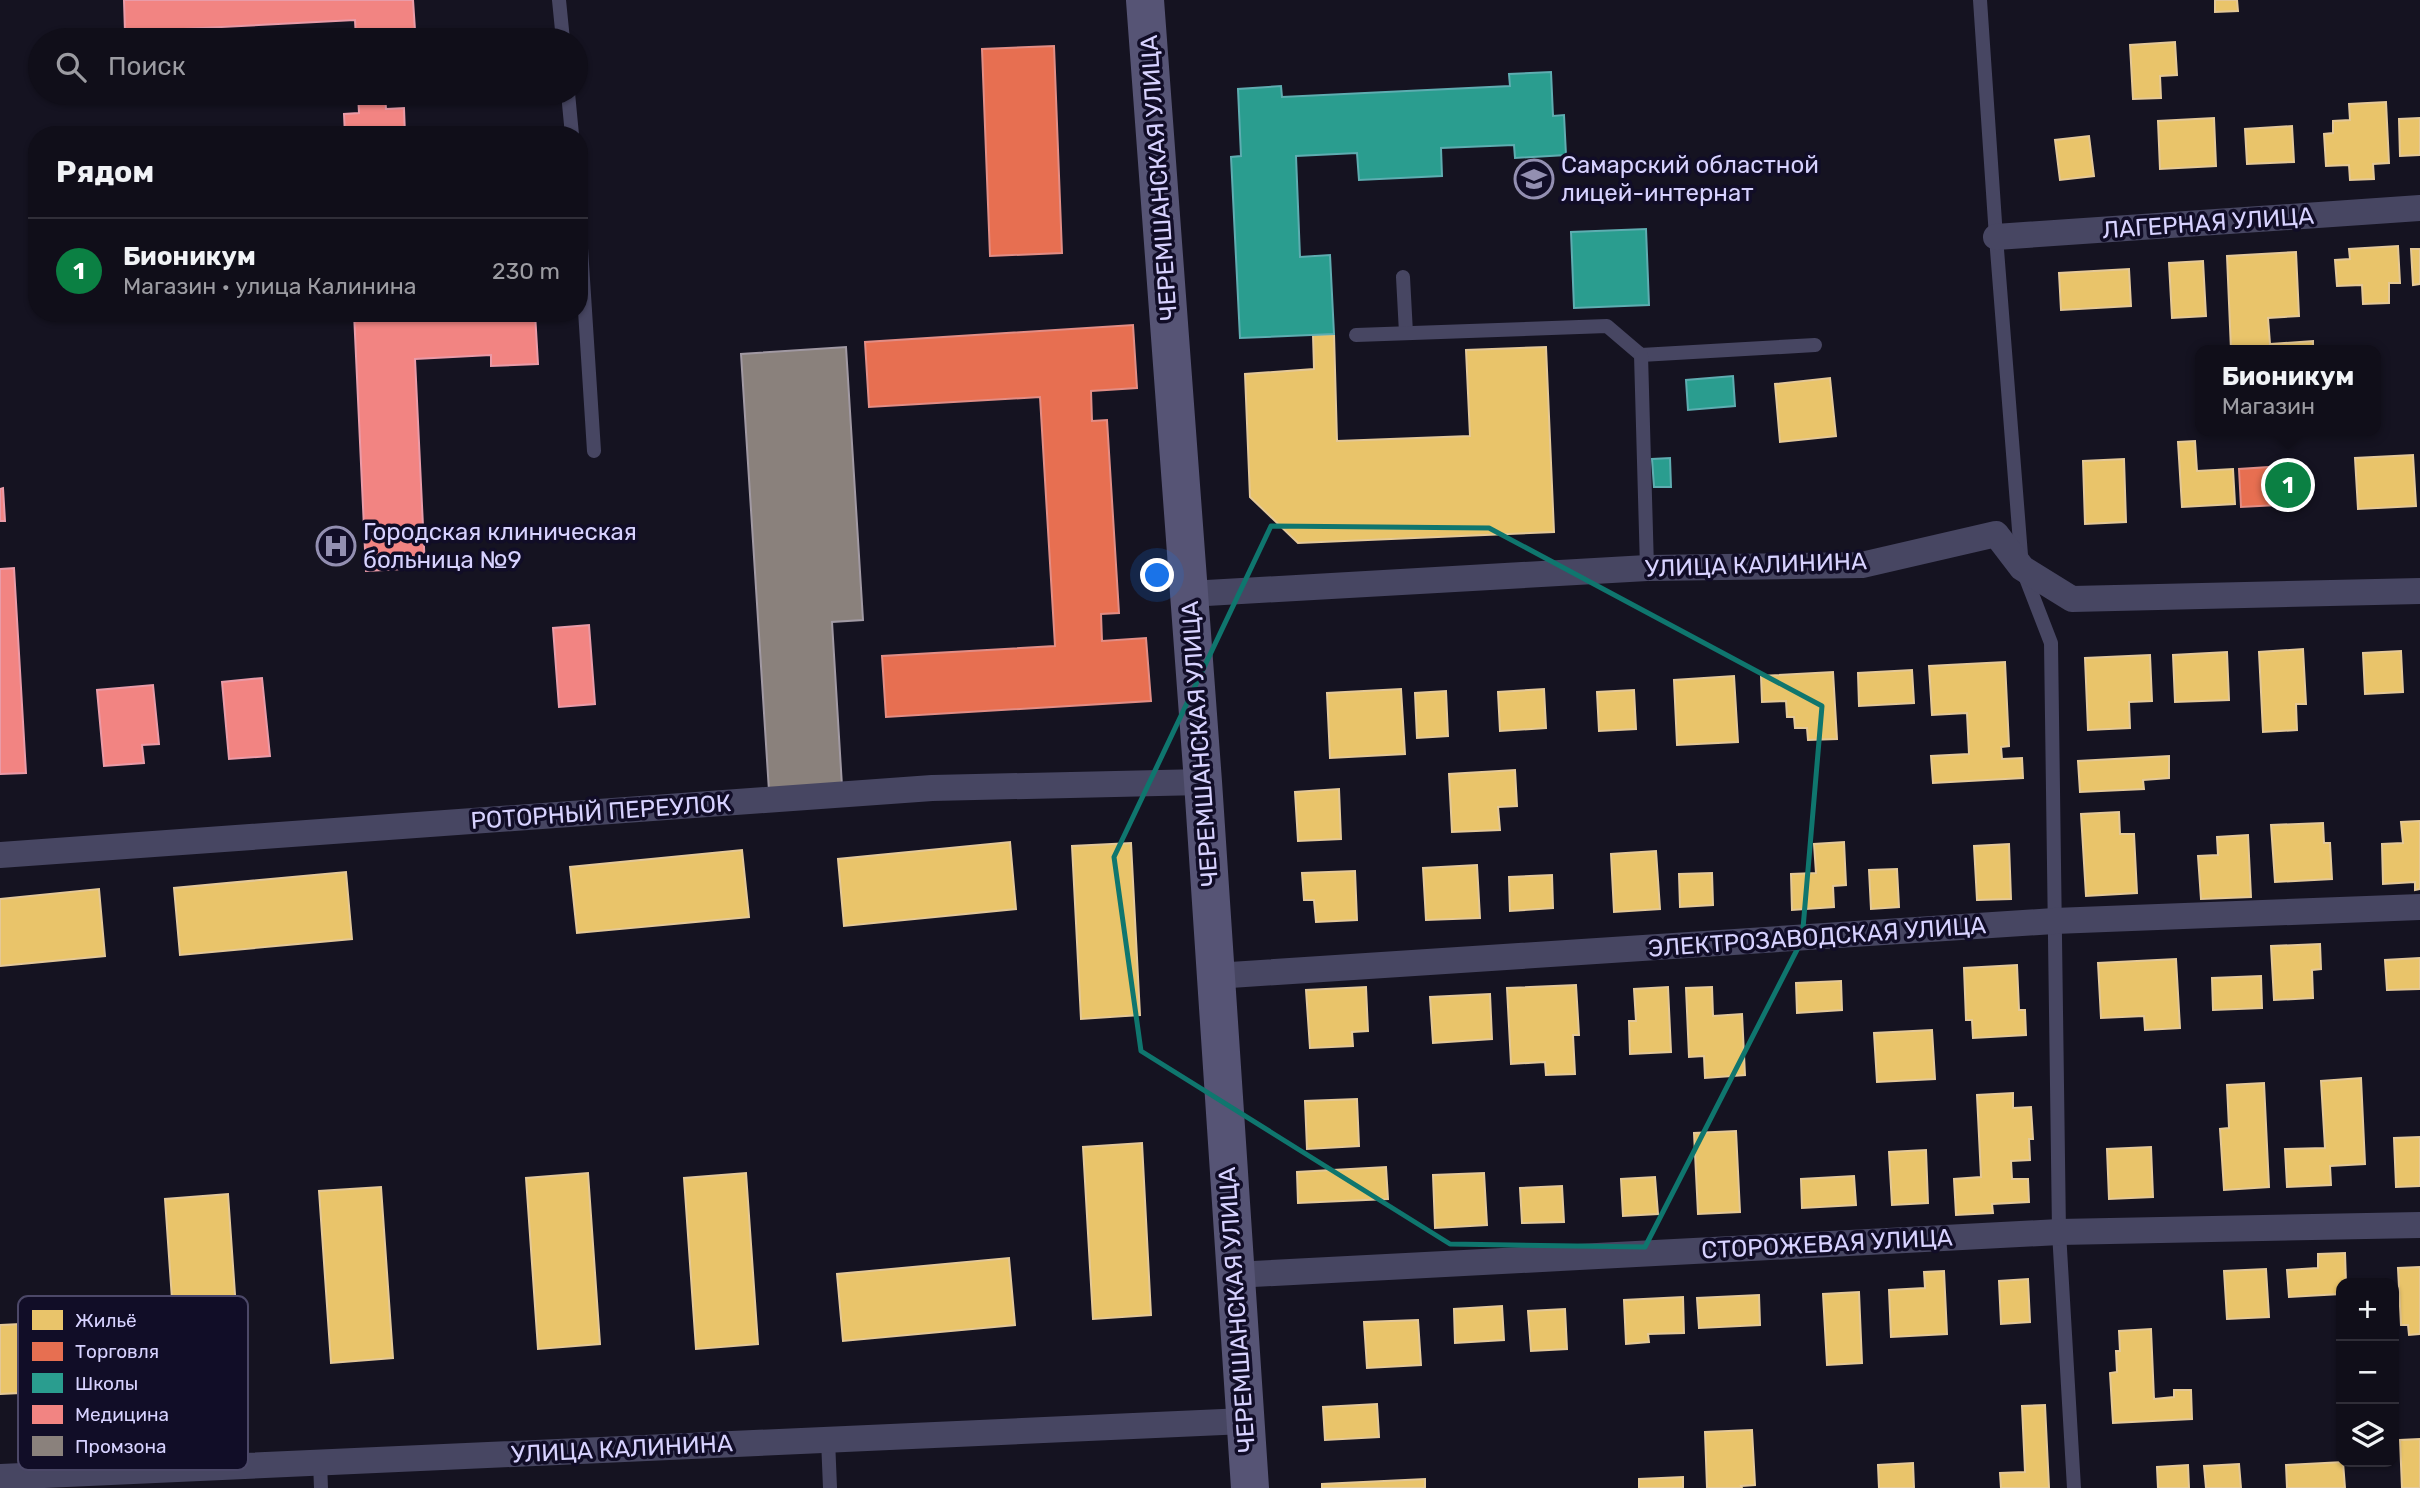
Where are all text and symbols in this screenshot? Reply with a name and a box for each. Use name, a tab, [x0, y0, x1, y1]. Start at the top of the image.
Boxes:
search box	[28, 28, 588, 105]
street label: ЧЕРЕМШАНСКАЯ УЛИЦА	[1135, 34, 1183, 322]
icon: search	[52, 48, 90, 86]
text: Поиск	[108, 51, 186, 82]
place label: Самарский областной лицей-интернат	[1561, 151, 1819, 207]
text: Рядом	[56, 154, 154, 190]
school or university icon: Самарский областной лицей-интернат	[1513, 158, 1555, 200]
street label: ЛАГЕРНАЯ УЛИЦА	[2101, 202, 2315, 244]
text: Бионикум	[123, 241, 256, 272]
text: 1	[73, 257, 85, 285]
text: 230 m	[492, 257, 560, 285]
text: Магазин · улица Калинина	[123, 272, 416, 300]
popup	[2195, 345, 2381, 436]
text: Бионикум	[2222, 361, 2354, 392]
text: Магазин	[2222, 392, 2315, 420]
pin: 1	[2265, 459, 2311, 511]
place label: Городская клиническая больница №9	[363, 518, 637, 574]
hospital icon: Городская клиническая больница №9	[315, 525, 357, 567]
street label: УЛИЦА КАЛИНИНА	[1645, 547, 1867, 583]
your location	[1140, 558, 1174, 592]
street label: ЧЕРЕМШАНСКАЯ УЛИЦА	[1176, 600, 1224, 888]
street label: РОТОРНЫЙ ПЕРЕУЛОК	[470, 789, 732, 835]
street label: ЭЛЕКТРОЗАВОДСКАЯ УЛИЦА	[1647, 911, 1987, 963]
street label: ЧЕРЕМШАНСКАЯ УЛИЦА	[1213, 1166, 1261, 1454]
street label: СТОРОЖЕВАЯ УЛИЦА	[1701, 1223, 1953, 1265]
map controls	[2336, 1278, 2399, 1467]
button: +	[2336, 1278, 2399, 1341]
legend	[18, 1296, 248, 1470]
text: Жильё	[75, 1309, 137, 1332]
text: Торговля	[75, 1340, 159, 1363]
button: −	[2336, 1341, 2399, 1404]
text: Школы	[75, 1372, 138, 1395]
text: Медицина	[75, 1403, 169, 1426]
button: layers	[2336, 1404, 2399, 1467]
street label: УЛИЦА КАЛИНИНА	[510, 1429, 734, 1469]
text: Промзона	[75, 1435, 166, 1458]

